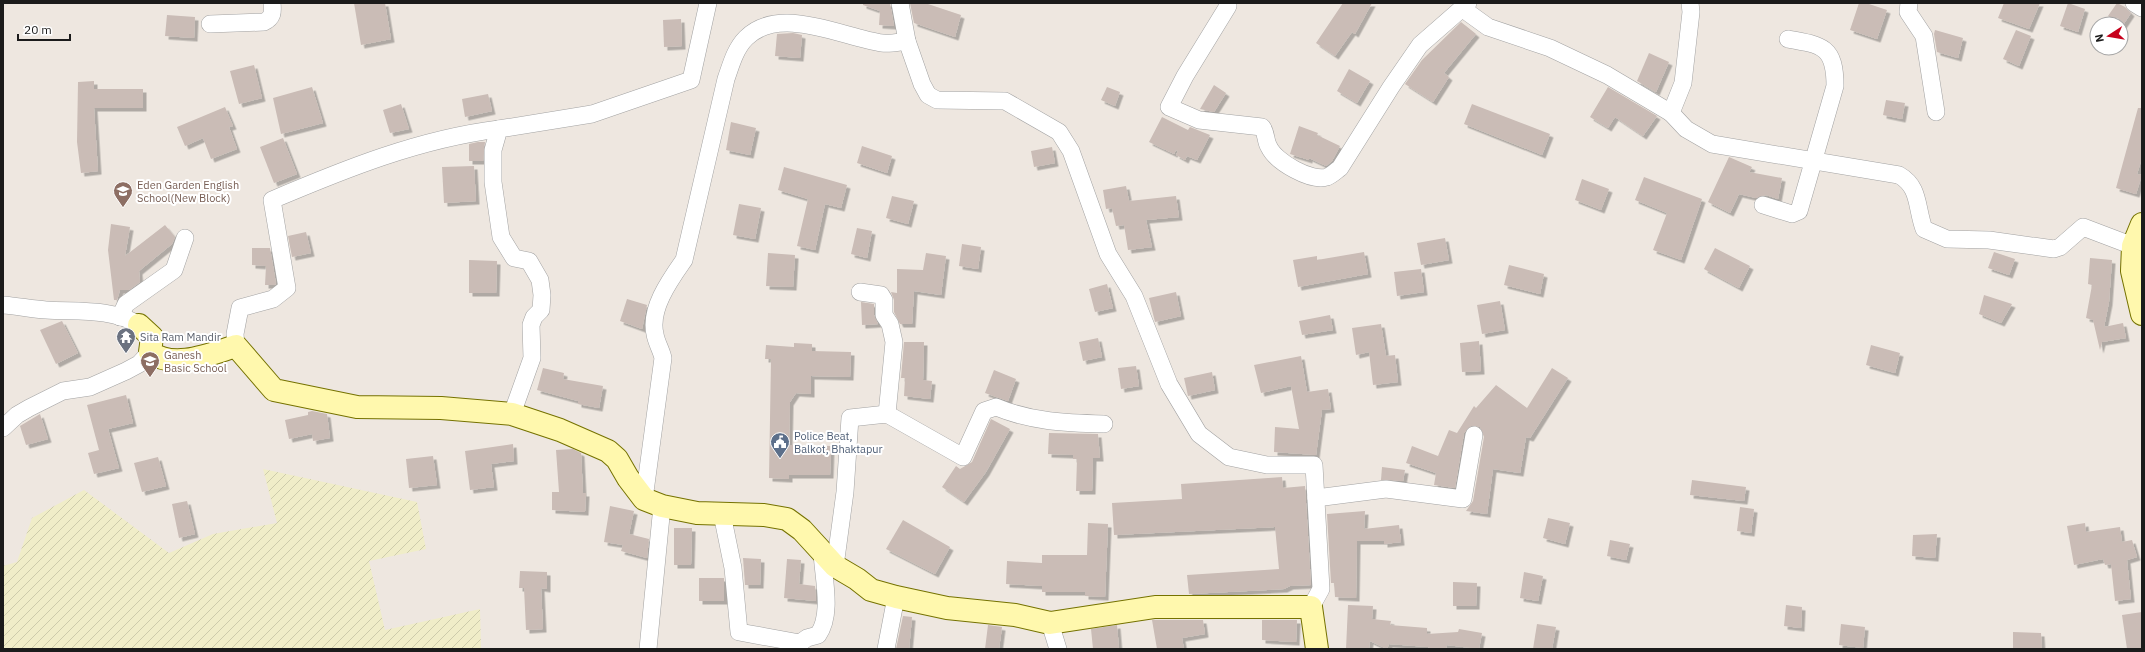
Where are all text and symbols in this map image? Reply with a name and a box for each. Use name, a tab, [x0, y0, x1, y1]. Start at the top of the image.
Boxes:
scale bar	[18, 16, 70, 42]
north arrow	[2089, 16, 2129, 56]
text: 20 m	[24, 22, 52, 37]
text: N	[2092, 33, 2107, 43]
place label: Eden Garden English School(New Block)	[137, 178, 239, 205]
school or university icon: Eden Garden English School(New Block)	[112, 180, 134, 208]
temple icon: Sita Ram Mandir	[115, 326, 137, 354]
place label: Sita Ram Mandir	[140, 330, 221, 344]
place label: Ganesh Basic School	[164, 348, 227, 375]
school or university icon: Ganesh Basic School	[139, 350, 161, 378]
place label: Police Beat, Balkot, Bhaktapur	[794, 429, 883, 456]
public building icon: Police Beat, Balkot, Bhaktapur	[769, 431, 791, 459]

